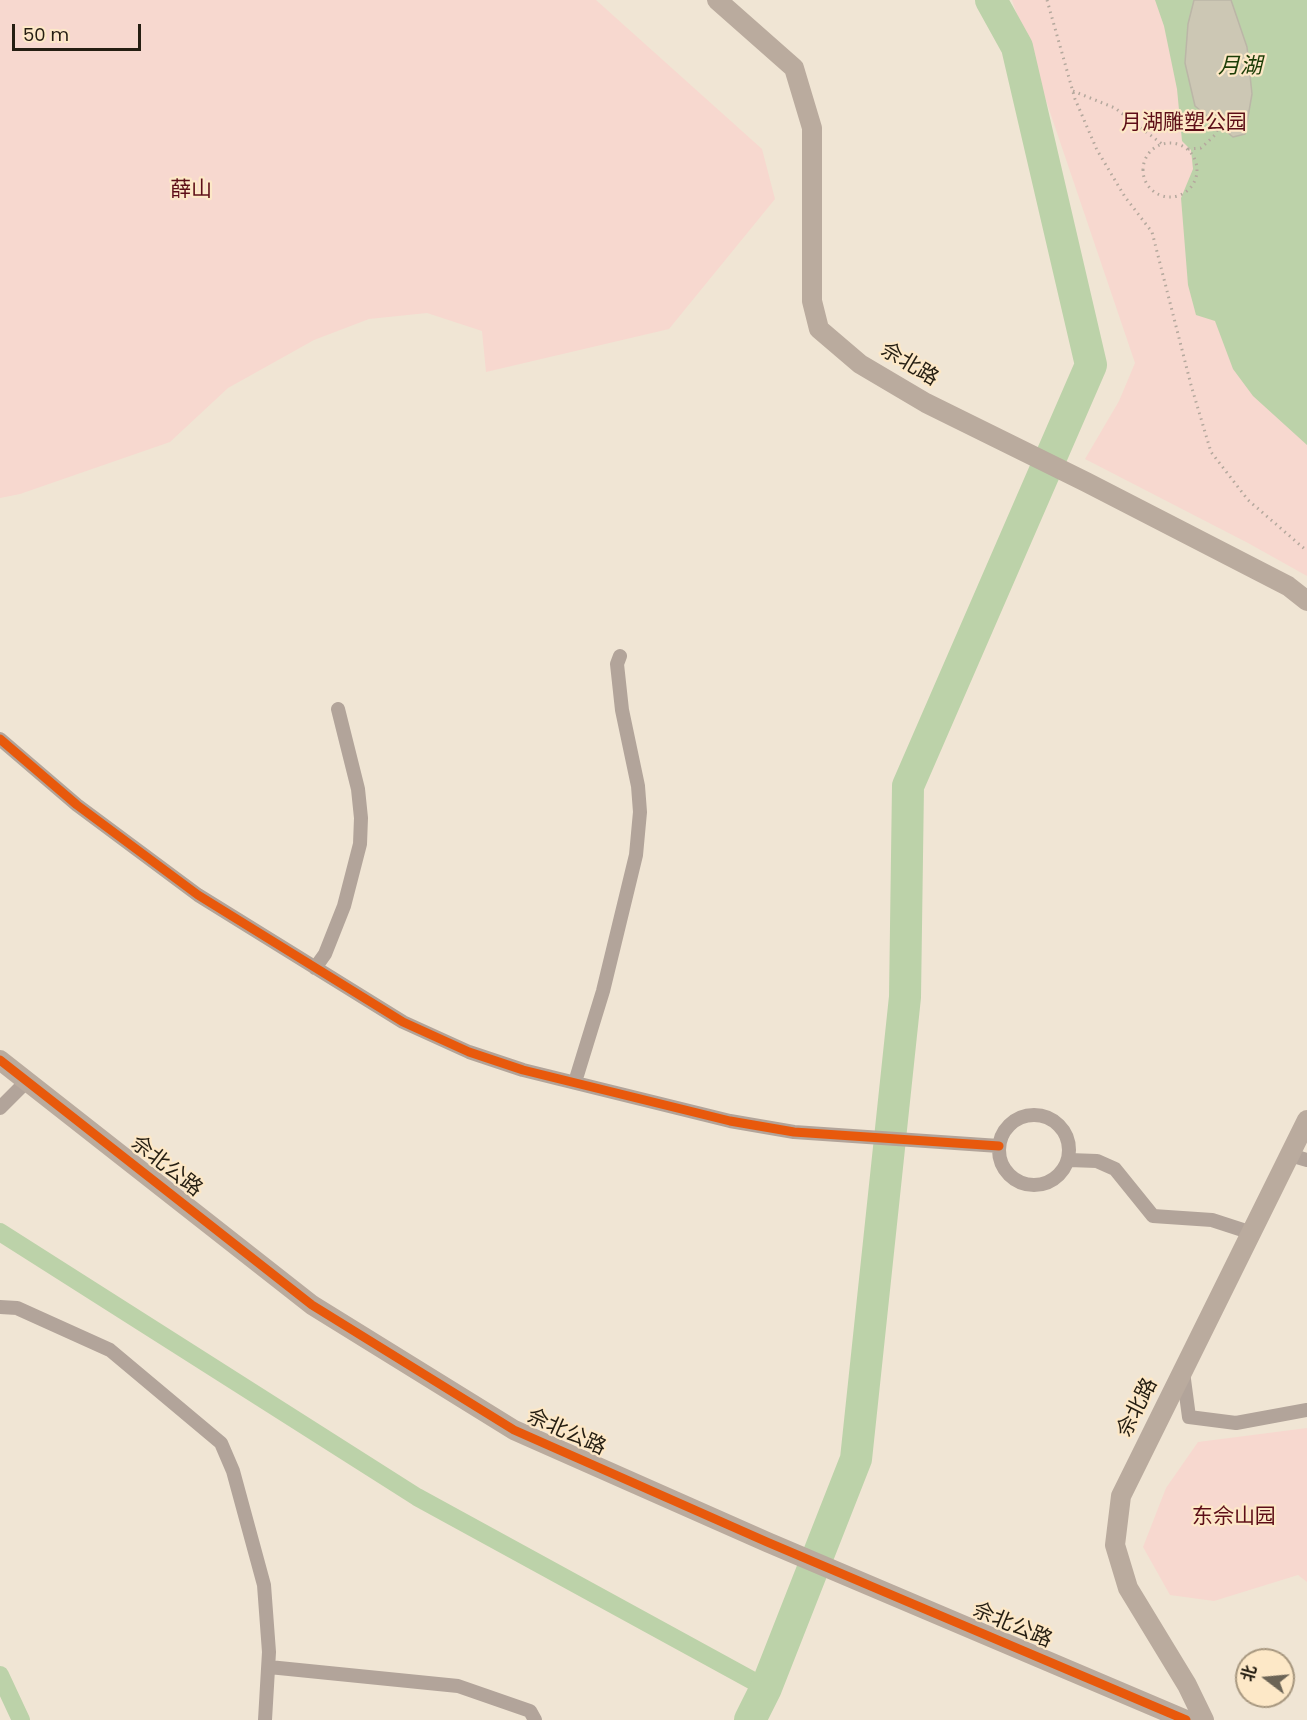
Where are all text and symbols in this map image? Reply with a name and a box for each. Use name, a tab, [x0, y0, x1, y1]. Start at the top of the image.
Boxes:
scale bar	[15, 12, 144, 50]
text: 50 m	[23, 22, 69, 47]
water label: 月湖	[1218, 54, 1262, 80]
park label: 月湖雕塑公园	[1121, 111, 1247, 137]
park label: 薛山	[170, 178, 212, 204]
street label: 佘北路	[876, 338, 942, 392]
street label: 佘北公路	[125, 1131, 207, 1203]
street label: 佘北路	[1112, 1374, 1164, 1442]
street label: 佘北公路	[523, 1404, 609, 1462]
park label: 东佘山园	[1192, 1505, 1276, 1531]
street label: 佘北公路	[968, 1598, 1056, 1654]
north arrow	[1235, 1648, 1295, 1708]
text: 北	[1236, 1663, 1262, 1684]

